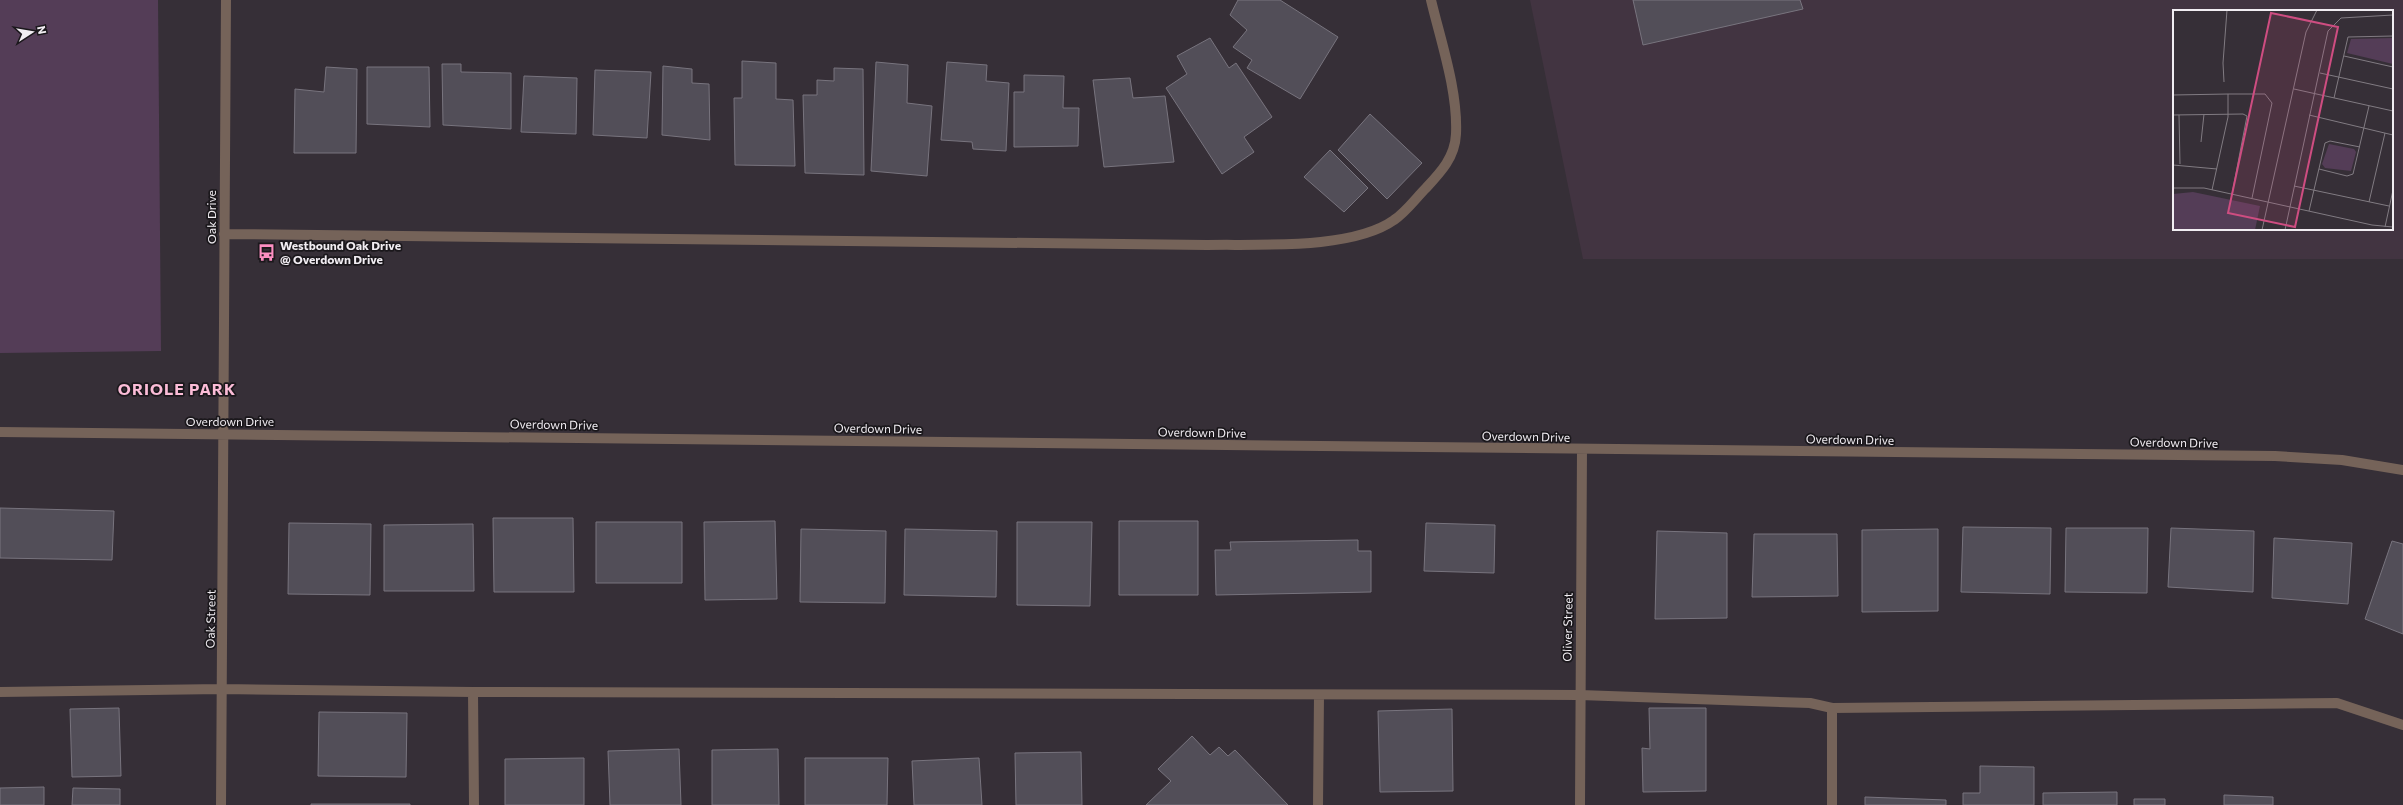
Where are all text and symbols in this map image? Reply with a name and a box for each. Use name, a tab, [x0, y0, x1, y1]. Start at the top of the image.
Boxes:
inset map	[2173, 10, 2393, 230]
north arrow	[12, 12, 52, 52]
text: N	[35, 24, 49, 35]
street label: Oak Drive	[204, 190, 218, 244]
place label: Westbound Oak Drive @ Overdown Drive	[280, 238, 401, 266]
bus stop icon: Westbound Oak Drive @ Overdown Drive	[257, 242, 277, 262]
district label: ORIOLE PARK	[118, 379, 236, 398]
street label: Overdown Drive	[186, 414, 274, 428]
street label: Overdown Drive	[510, 416, 598, 432]
street label: Overdown Drive	[834, 420, 922, 436]
street label: Overdown Drive	[1158, 424, 1246, 440]
street label: Overdown Drive	[1482, 428, 1570, 444]
street label: Overdown Drive	[1806, 431, 1894, 447]
street label: Overdown Drive	[2130, 434, 2218, 450]
street label: Oak Street	[202, 589, 218, 649]
street label: Oliver Street	[1559, 592, 1575, 662]

